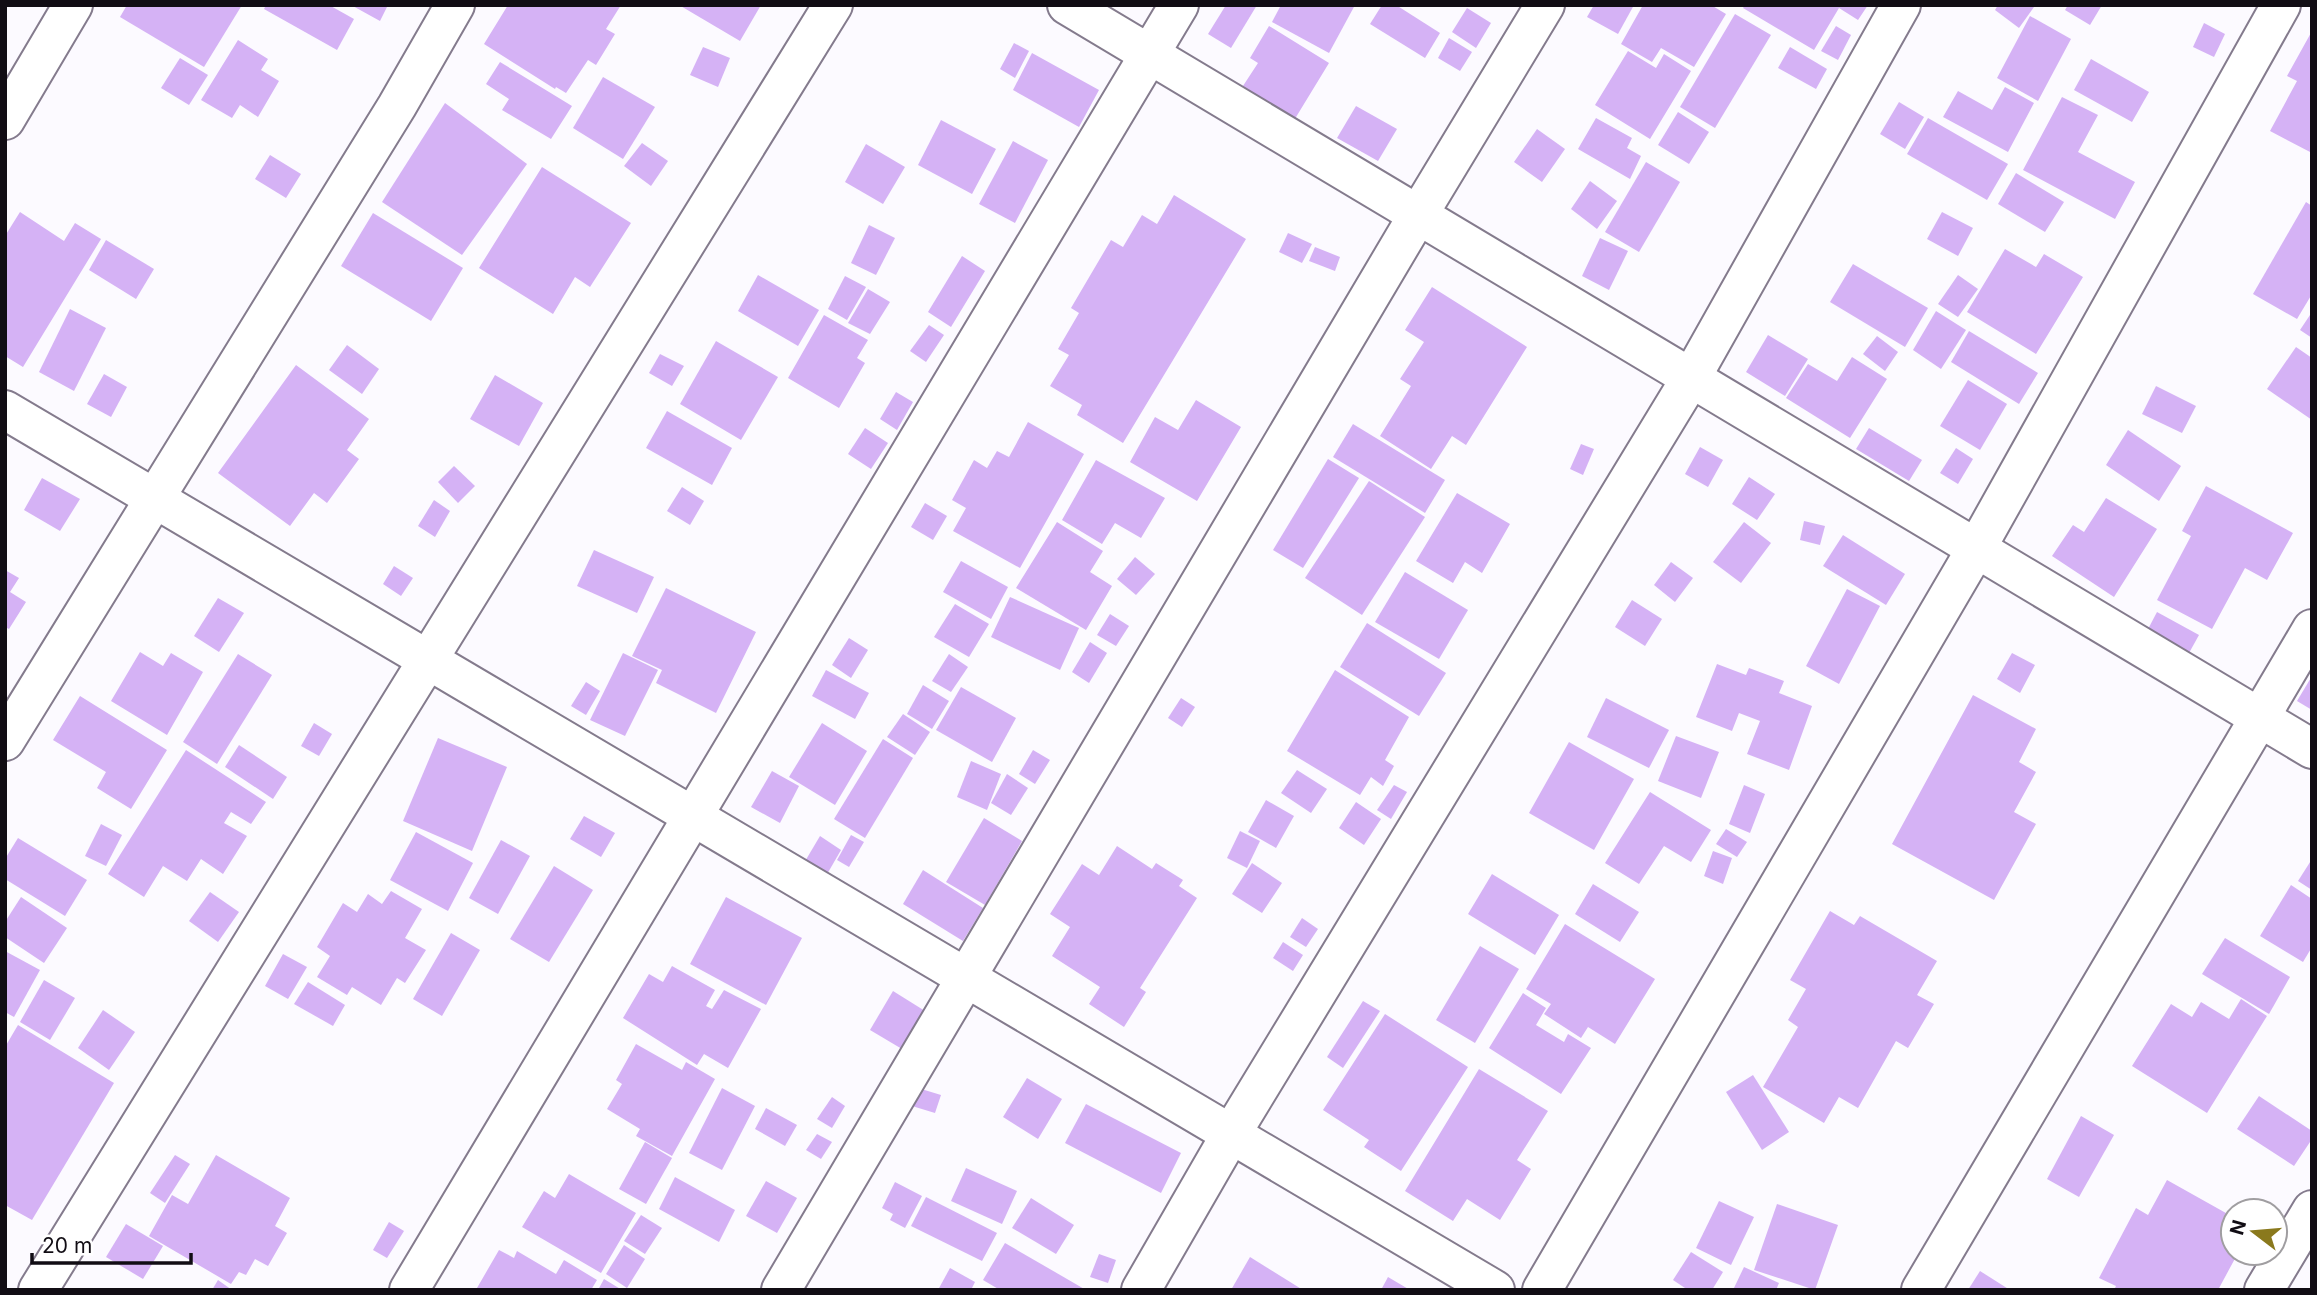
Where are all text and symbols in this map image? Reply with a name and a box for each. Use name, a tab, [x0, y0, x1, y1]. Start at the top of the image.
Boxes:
north arrow	[2219, 1197, 2289, 1267]
text: N	[2225, 1217, 2251, 1238]
scale bar	[32, 1222, 191, 1266]
text: 20 m	[42, 1233, 92, 1258]

